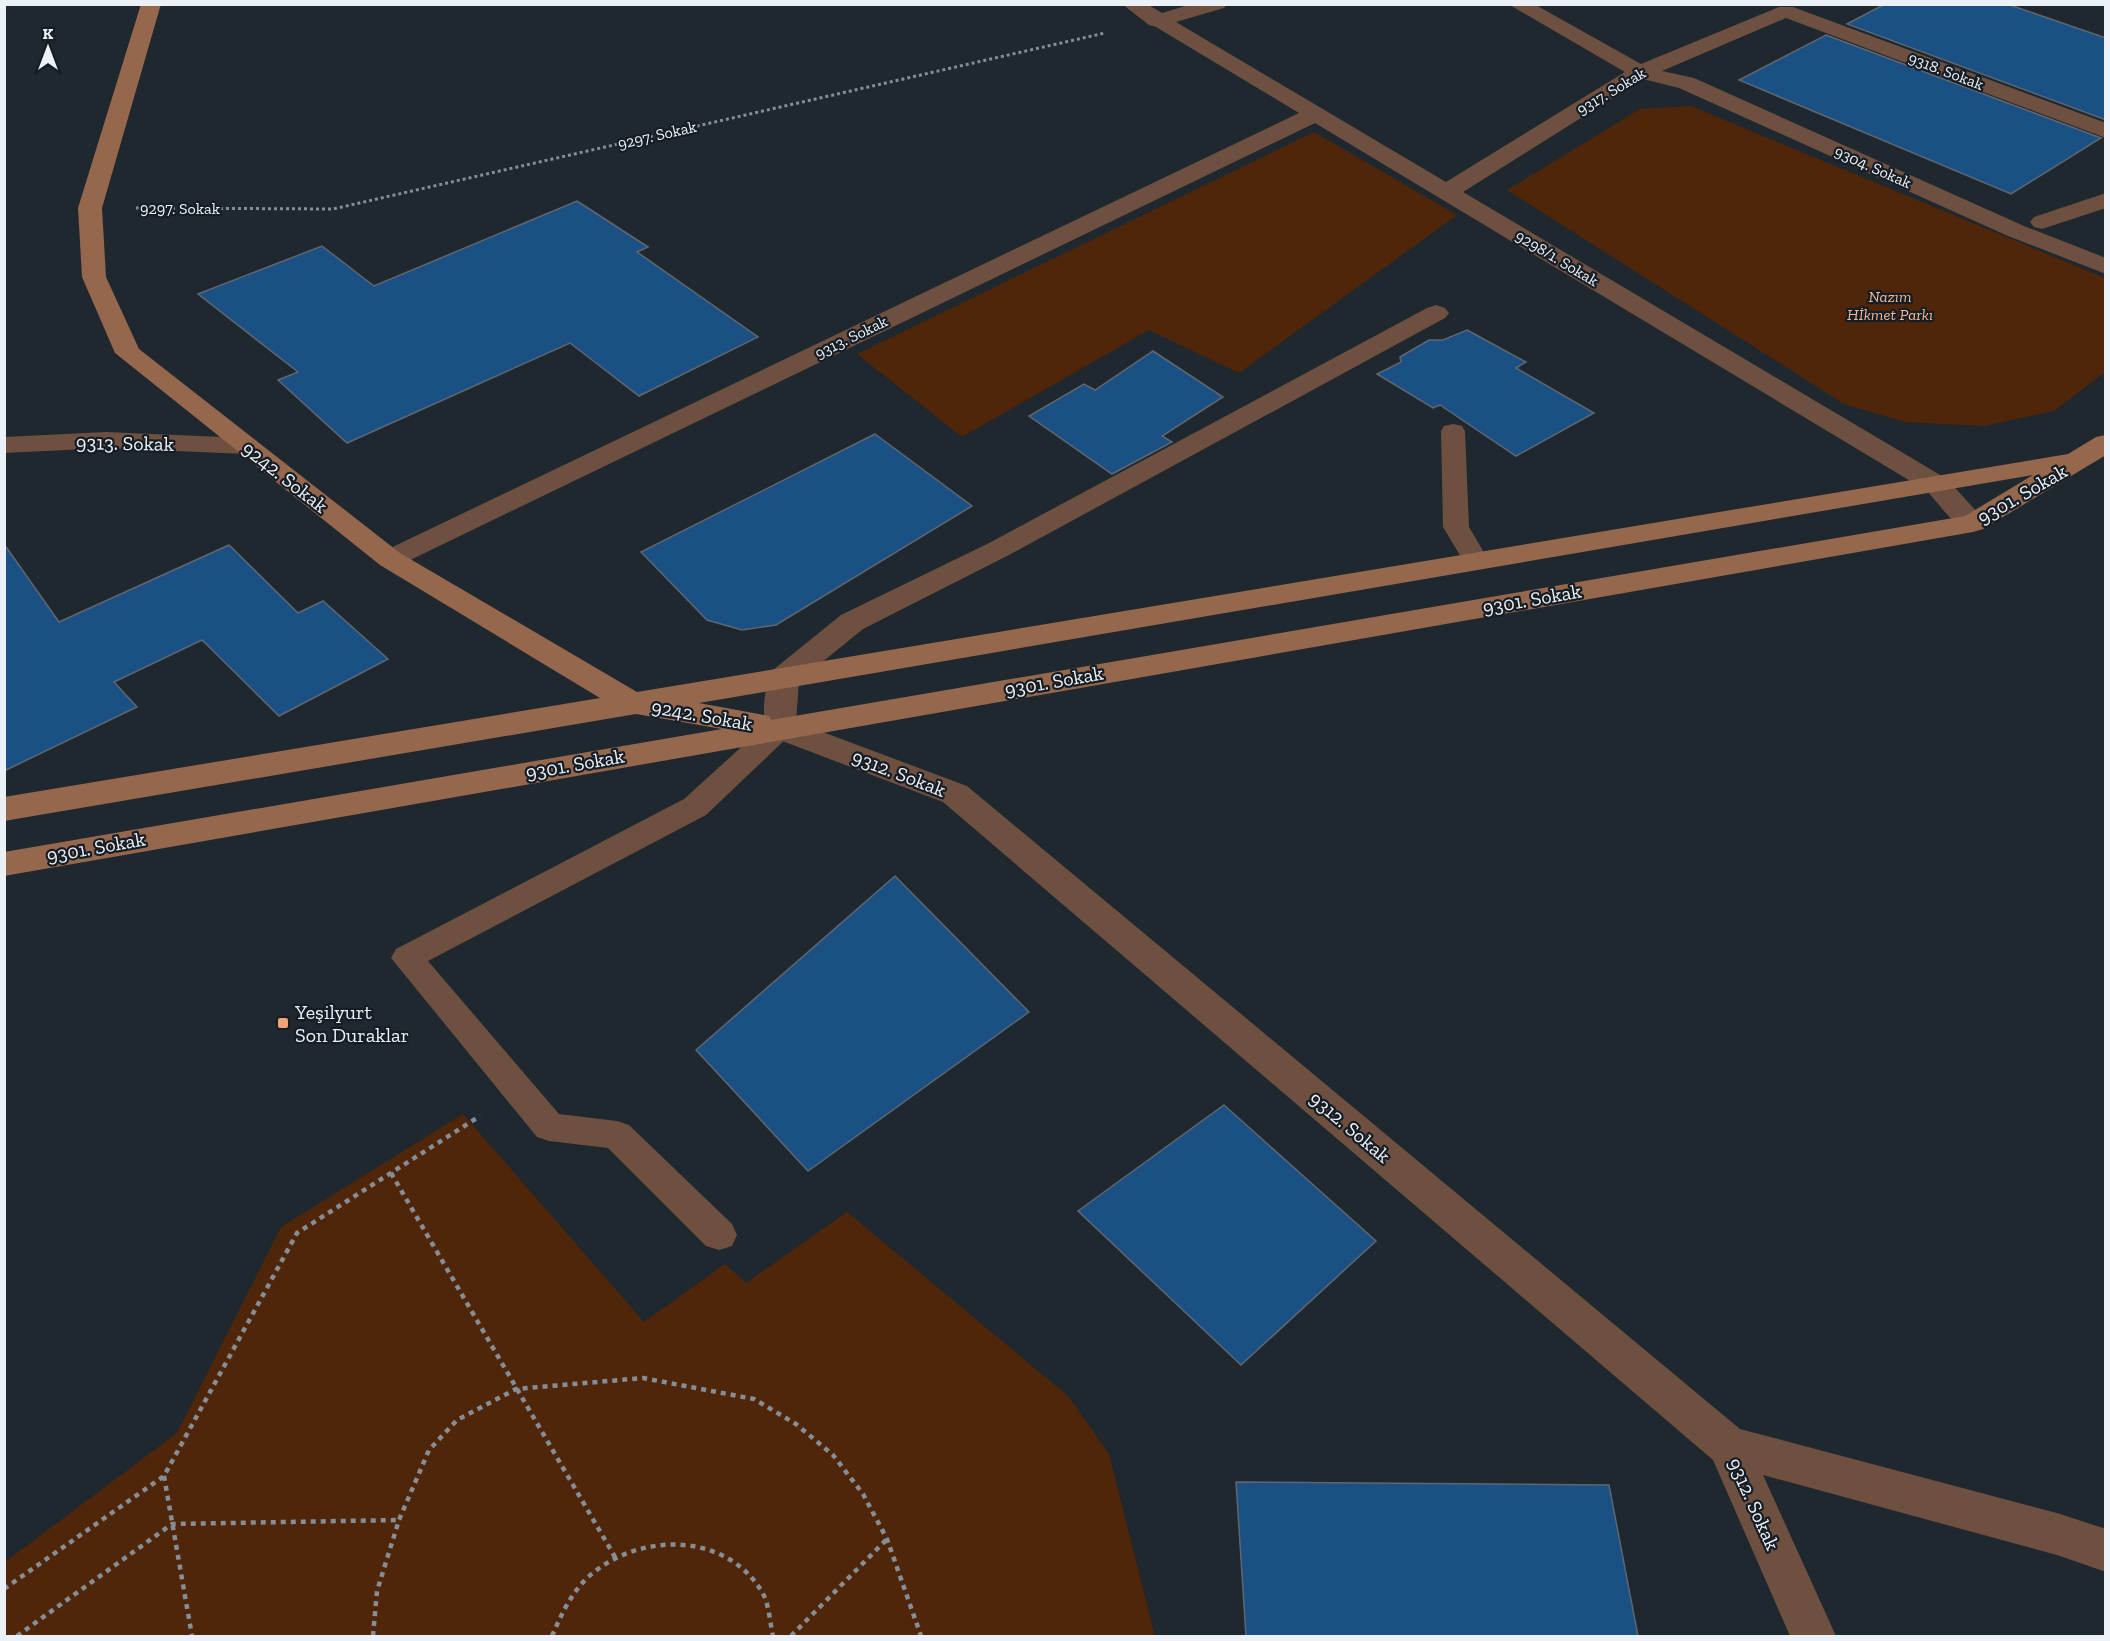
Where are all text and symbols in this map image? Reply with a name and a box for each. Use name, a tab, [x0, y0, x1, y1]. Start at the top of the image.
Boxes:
north arrow	[18, 18, 78, 78]
text: K	[43, 24, 54, 43]
street label: 9318. Sokak	[1906, 48, 1987, 94]
street label: 9317. Sokak	[1573, 63, 1650, 119]
street label: 9297. Sokak	[616, 117, 699, 153]
street label: 9304. Sokak	[1832, 142, 1915, 193]
street label: 9297. Sokak	[140, 199, 221, 218]
street label: 9298/1. Sokak	[1512, 226, 1603, 291]
park label: Nazım Hİkmet Parkı	[1847, 287, 1933, 324]
street label: 9313. Sokak	[812, 311, 891, 363]
street label: 9313. Sokak	[76, 430, 175, 456]
street label: 9242. Sokak	[237, 436, 333, 518]
street label: 9301. Sokak	[1973, 458, 2072, 529]
street label: 9301. Sokak	[1481, 578, 1584, 619]
street label: 9301. Sokak	[1003, 660, 1106, 701]
street label: 9242. Sokak	[650, 694, 755, 736]
street label: 9301. Sokak	[524, 743, 627, 784]
street label: 9312. Sokak	[849, 744, 950, 802]
street label: 9301. Sokak	[45, 826, 148, 867]
place label: Yeşilyurt Son Duraklar	[294, 1000, 409, 1047]
marker: Yeşilyurt Son Duraklar	[276, 1016, 290, 1030]
street label: 9312. Sokak	[1305, 1086, 1396, 1168]
street label: 9312. Sokak	[1723, 1454, 1785, 1554]

